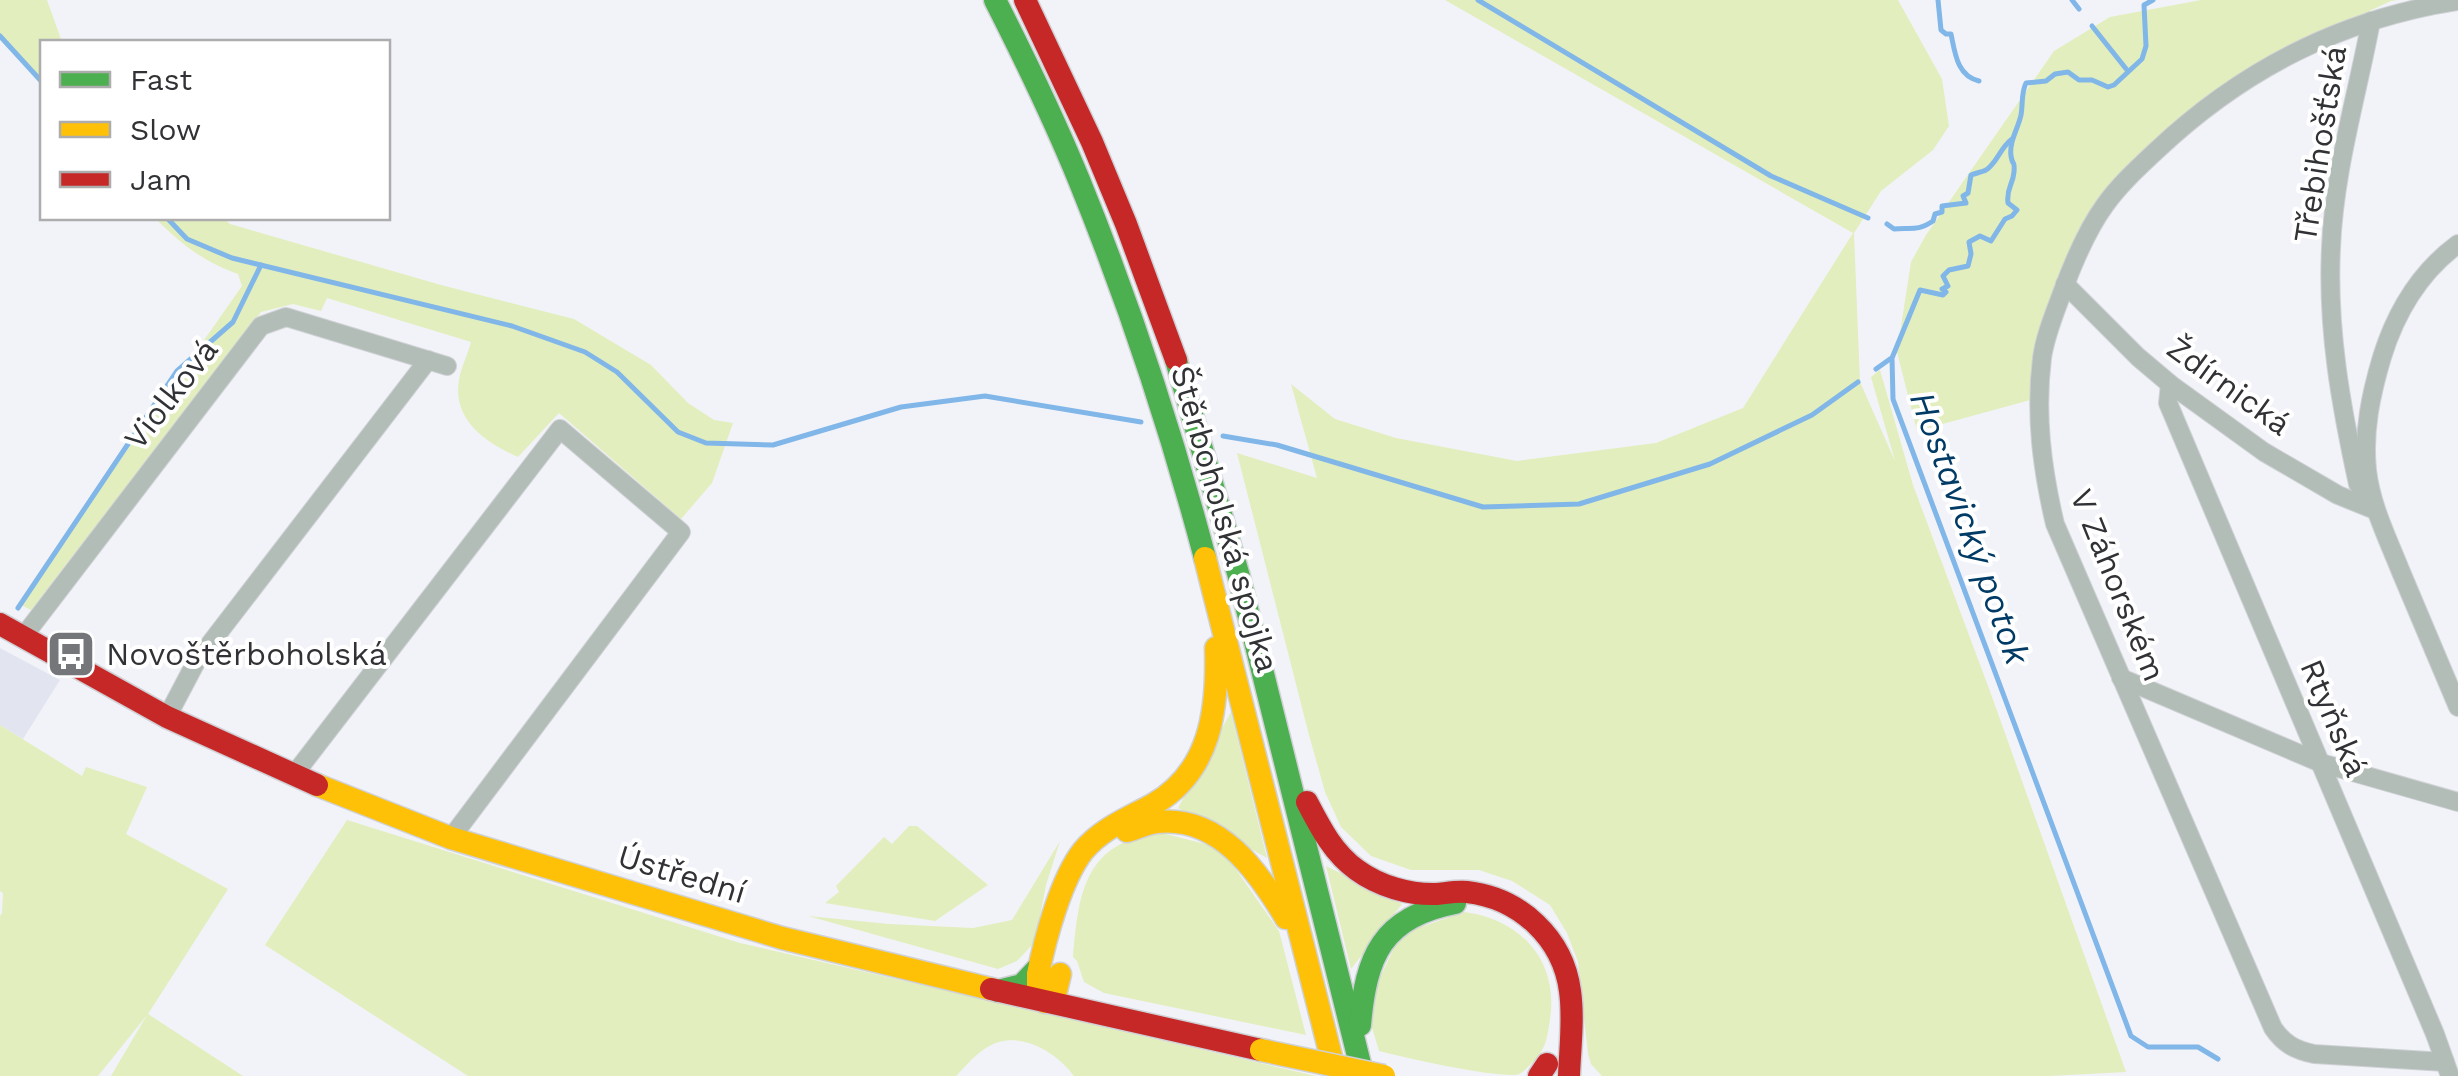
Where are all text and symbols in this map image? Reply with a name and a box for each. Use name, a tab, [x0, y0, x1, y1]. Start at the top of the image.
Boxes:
legend	[40, 40, 390, 220]
street label: Třebihošťská	[2286, 43, 2354, 245]
text: Fast	[130, 62, 193, 97]
text: Slow	[130, 112, 201, 147]
text: Jam	[130, 162, 192, 197]
street label: Ždírnická	[2160, 329, 2298, 443]
street label: Violková	[116, 331, 226, 457]
street label: Štěrboholská spojka	[1163, 361, 1287, 677]
water label: Hostavický potok	[1901, 386, 2039, 671]
street label: V Záhorském	[2062, 483, 2174, 687]
bus stop icon: Novoštěrboholská	[45, 628, 97, 680]
place label: Novoštěrboholská	[106, 635, 387, 673]
street label: Rtyňská	[2292, 654, 2376, 782]
street label: Ústřední	[613, 837, 751, 911]

